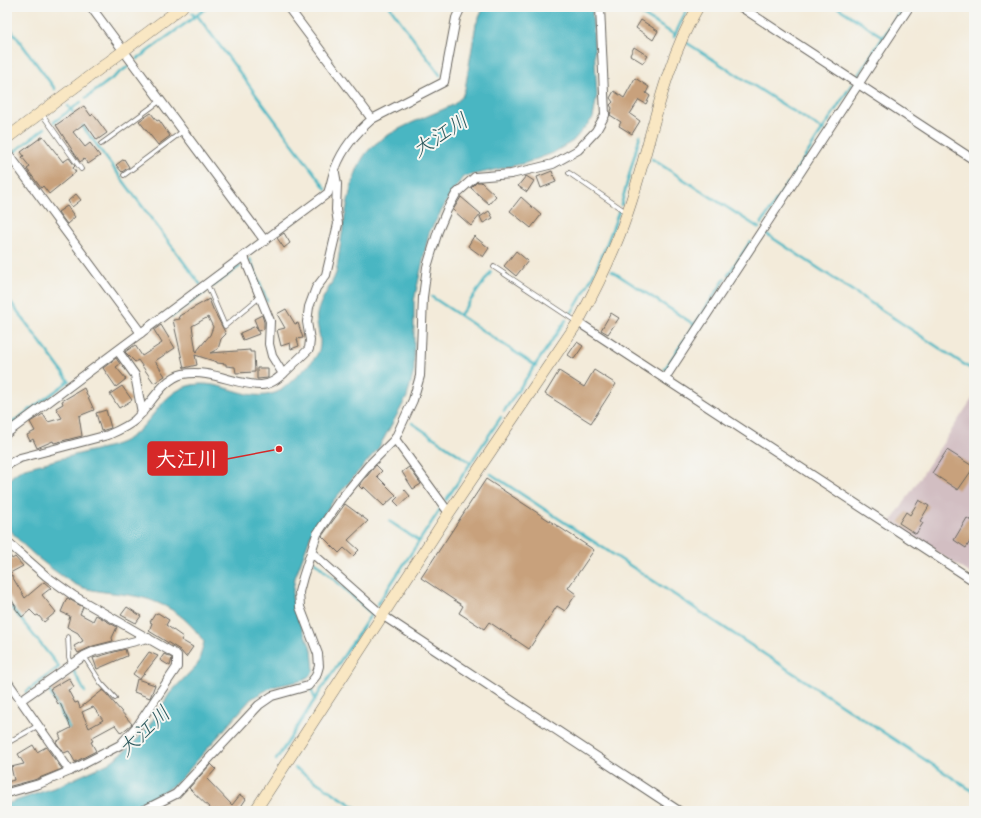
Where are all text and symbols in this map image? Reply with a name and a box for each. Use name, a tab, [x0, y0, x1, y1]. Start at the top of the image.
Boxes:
water label: 大江川	[407, 107, 473, 163]
callout: 大江川	[148, 442, 227, 475]
text: 大江川	[156, 446, 219, 472]
water label: 大江川	[112, 700, 176, 762]

